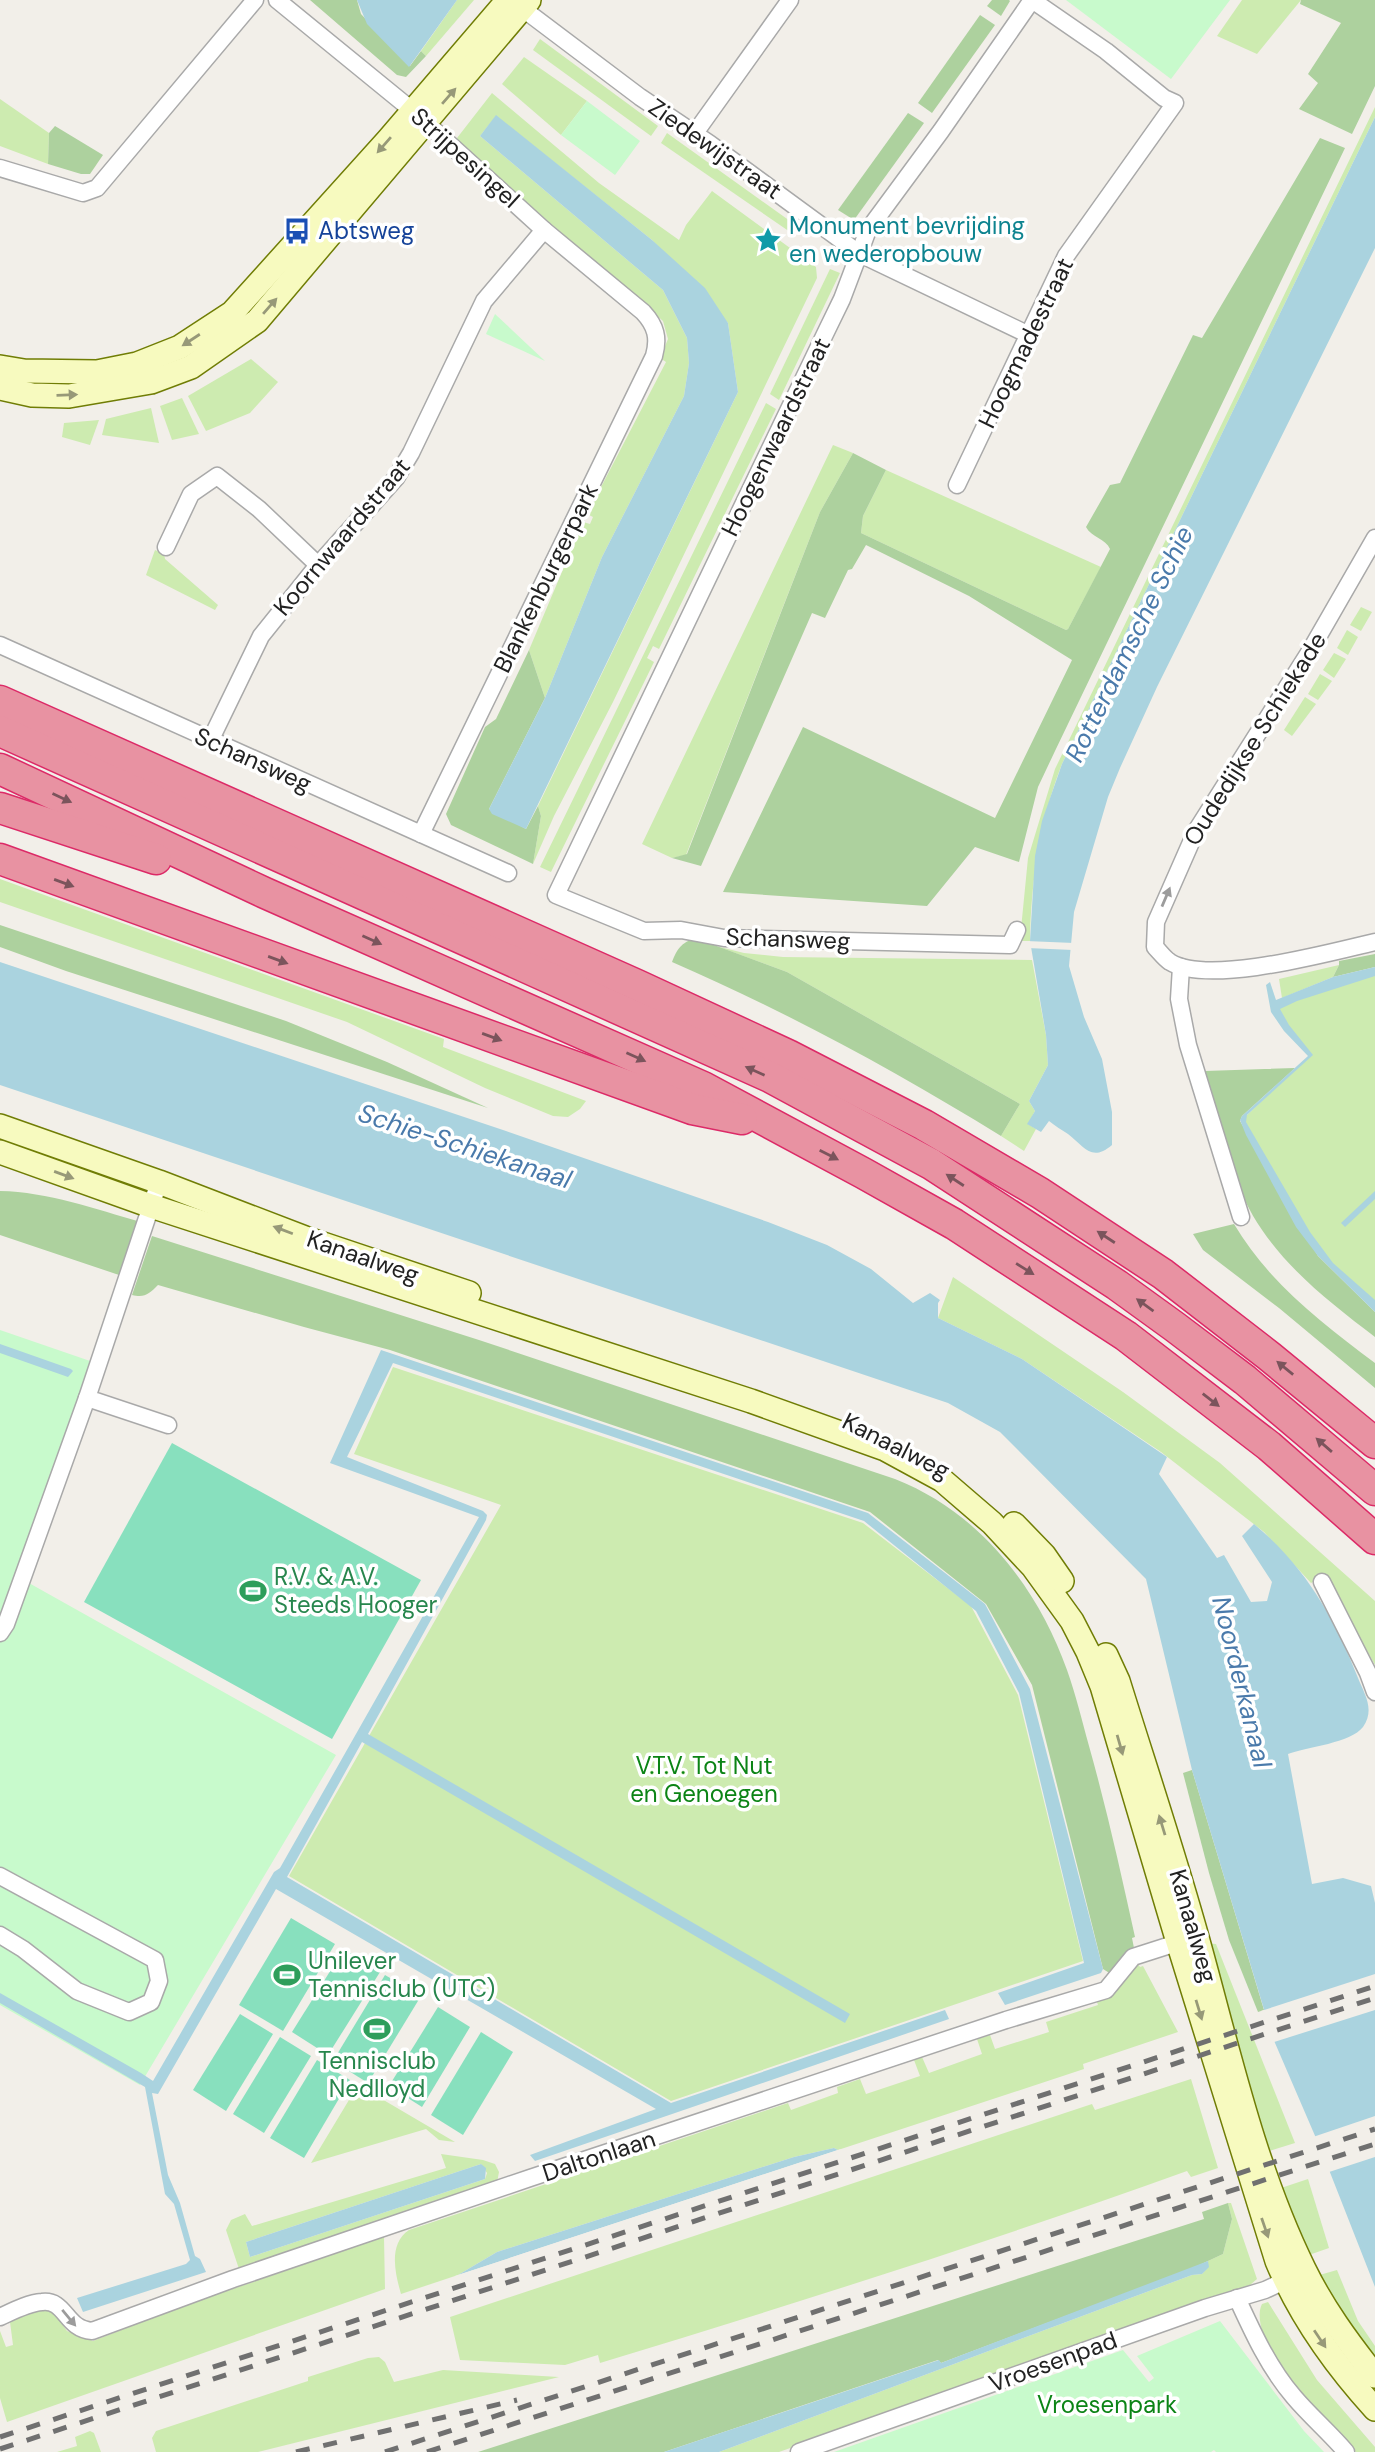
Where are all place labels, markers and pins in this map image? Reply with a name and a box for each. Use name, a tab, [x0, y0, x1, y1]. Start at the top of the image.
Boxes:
place label: Monument bevrijding en wederopbouw	[789, 210, 1025, 269]
place label: Abtsweg	[318, 215, 414, 246]
bus stop icon: Abtsweg	[282, 216, 312, 246]
place icon: Monument bevrijding en wederopbouw	[753, 225, 783, 255]
place label: R.V. & A.V. Steeds Hooger	[274, 1561, 438, 1620]
sports icon: R.V. & A.V. Steeds Hooger	[238, 1576, 268, 1606]
place label: Unilever Tennisclub (UTC)	[308, 1945, 495, 2004]
sports icon: Unilever Tennisclub (UTC)	[272, 1960, 302, 1990]
sports icon: Tennisclub Nedlloyd	[362, 2014, 392, 2044]
place label: Tennisclub Nedlloyd	[318, 2045, 436, 2104]

